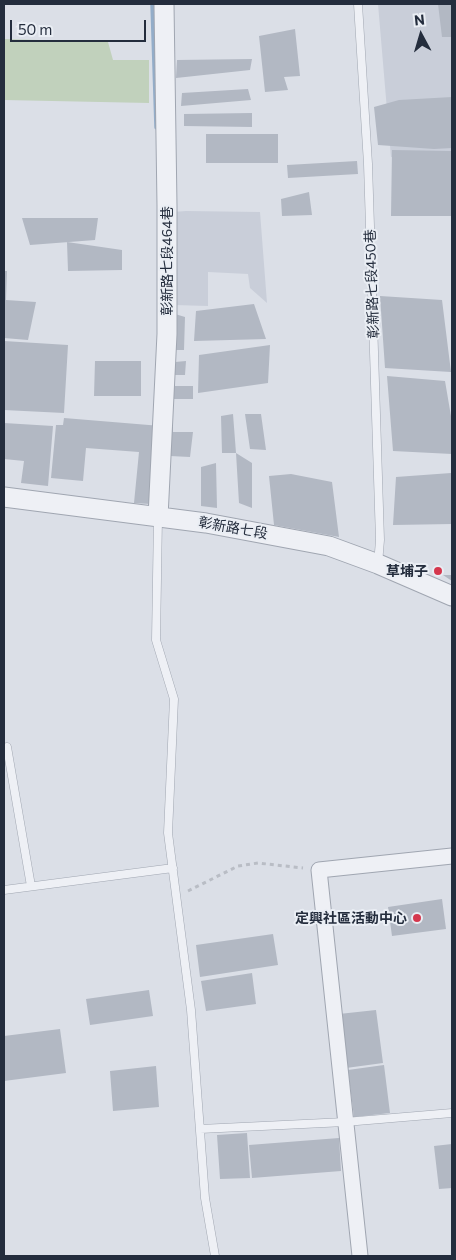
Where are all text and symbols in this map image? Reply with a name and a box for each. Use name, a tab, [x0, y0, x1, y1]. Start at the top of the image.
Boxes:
scale bar	[12, 10, 149, 42]
north arrow	[396, 10, 446, 60]
text: N	[413, 11, 425, 29]
text: 50 m	[18, 20, 52, 38]
street label: 彰新路七段464巷	[159, 206, 175, 316]
street label: 彰新路七段450巷	[362, 229, 382, 339]
street label: 彰新路七段	[197, 514, 269, 542]
place label: 草埔子	[386, 563, 428, 579]
marker: 草埔子	[432, 565, 444, 577]
place label: 定興社區活動中心	[295, 910, 407, 926]
marker: 定興社區活動中心	[411, 912, 423, 924]

